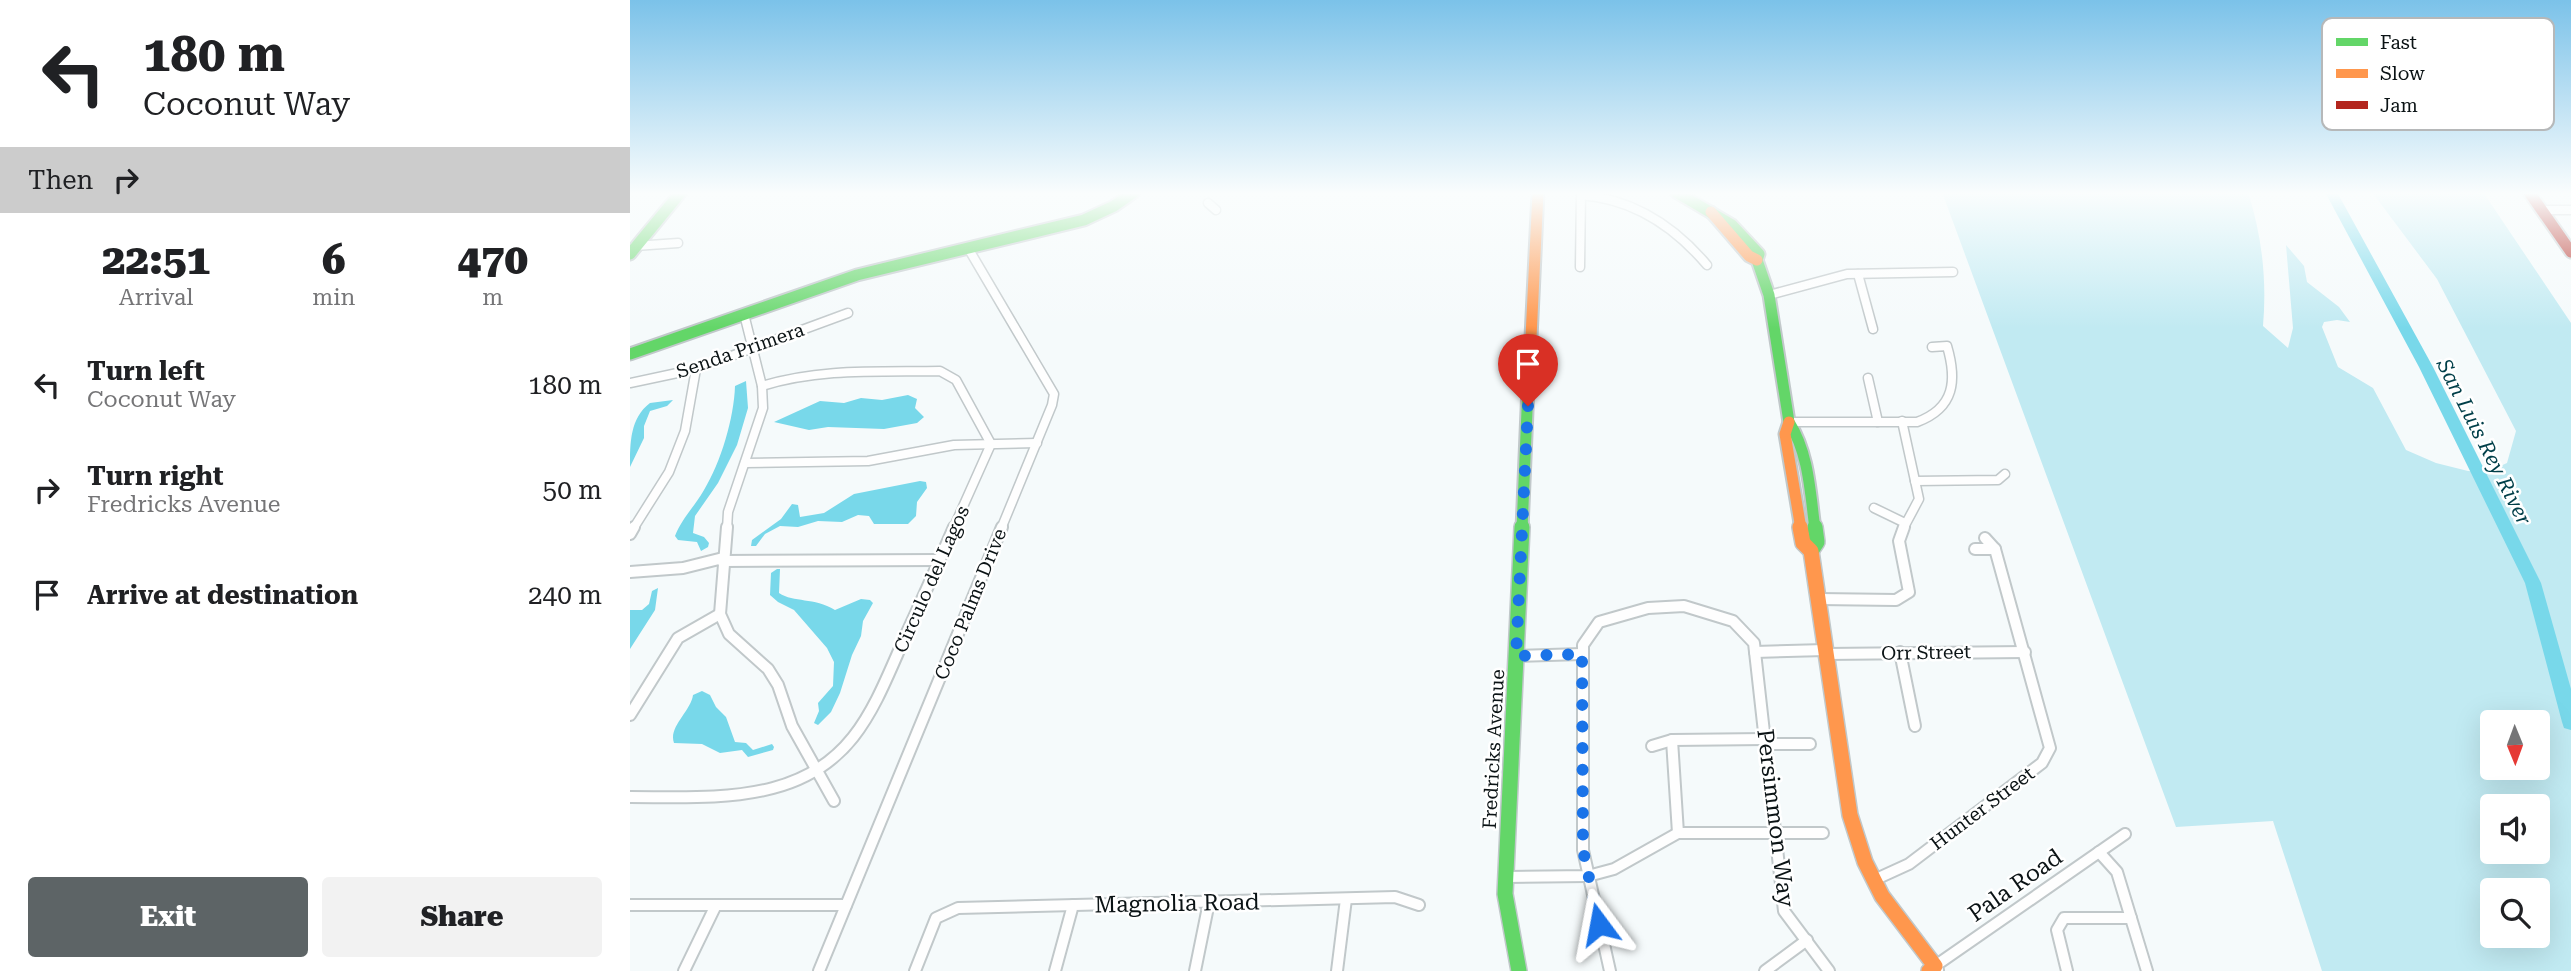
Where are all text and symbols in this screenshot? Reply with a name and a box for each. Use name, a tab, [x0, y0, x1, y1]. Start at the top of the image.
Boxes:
legend	[2322, 18, 2554, 130]
text: 180 m	[143, 26, 285, 83]
icon: left	[28, 28, 119, 119]
text: Fast	[2380, 31, 2417, 54]
text: Slow	[2380, 62, 2425, 85]
text: Coconut Way	[143, 85, 350, 123]
text: Jam	[2380, 94, 2418, 117]
icon: right	[107, 161, 145, 199]
text: Then	[28, 165, 93, 195]
text: 22:51	[102, 235, 210, 284]
text: 6	[322, 235, 346, 284]
text: 470	[457, 235, 528, 284]
text: Arrival	[119, 284, 193, 311]
text: min	[312, 284, 355, 311]
text: m	[482, 284, 503, 311]
street label: Senda Primera	[673, 318, 808, 383]
pin	[1498, 334, 1558, 406]
icon: arrive	[1509, 345, 1547, 383]
water label: San Luis Rey River	[2431, 354, 2536, 529]
text: Turn left	[87, 356, 205, 386]
icon: left	[28, 366, 66, 404]
text: 180 m	[528, 370, 602, 400]
text: Coconut Way	[87, 386, 236, 413]
text: Turn right	[87, 461, 223, 491]
icon: right	[28, 471, 66, 509]
text: 50 m	[543, 475, 602, 505]
text: Fredricks Avenue	[87, 491, 280, 518]
street label: Circulo del Lagos	[889, 502, 974, 656]
street label: Coco Palms Drive	[930, 525, 1011, 683]
icon: arrive	[28, 576, 66, 614]
text: Arrive at destination	[87, 580, 358, 610]
text: 240 m	[528, 580, 602, 610]
street label: Orr Street	[1881, 640, 1971, 665]
street label: Fredricks Avenue	[1478, 669, 1509, 829]
north arrow	[2480, 710, 2550, 780]
map controls	[2480, 710, 2550, 948]
street label: Persimmon Way	[1751, 727, 1800, 909]
street label: Hunter Street	[1926, 762, 2039, 855]
button: sound	[2480, 794, 2550, 864]
street label: Pala Road	[1963, 843, 2068, 928]
button: Exit	[28, 877, 308, 957]
button: Share	[322, 877, 602, 957]
button: search	[2480, 878, 2550, 948]
position arrow	[1562, 887, 1636, 961]
street label: Magnolia Road	[1094, 889, 1260, 918]

